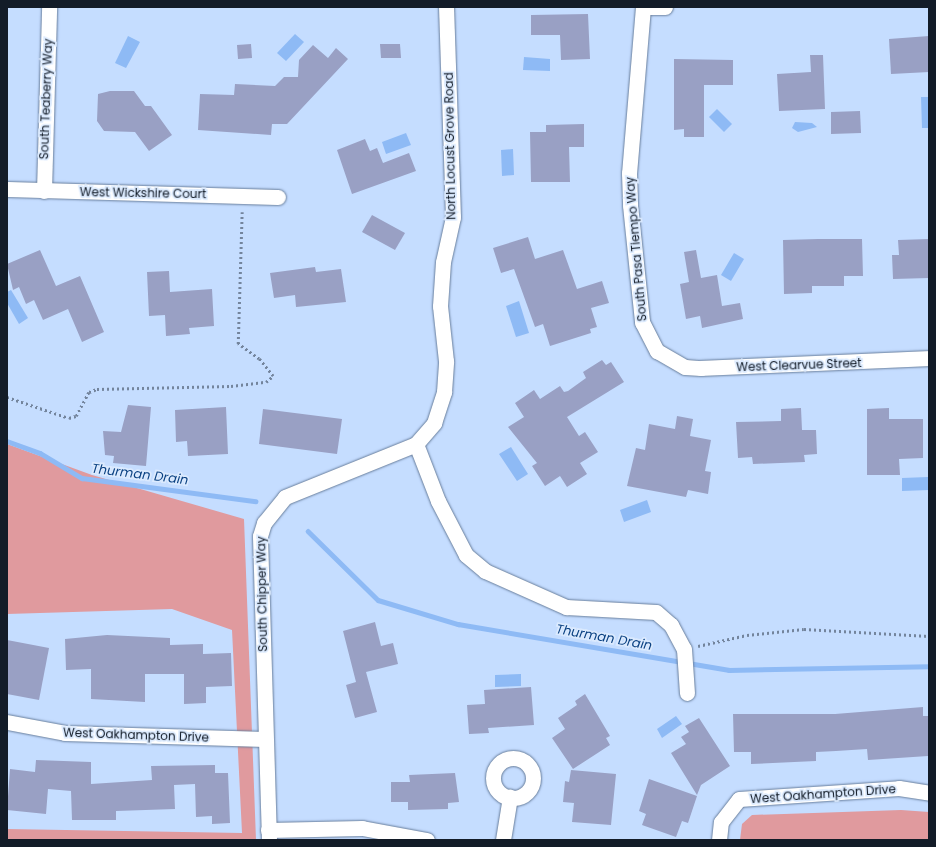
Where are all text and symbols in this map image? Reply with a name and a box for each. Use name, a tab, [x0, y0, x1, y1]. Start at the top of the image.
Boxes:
street label: South Teaberry Way	[37, 38, 55, 160]
street label: North Locust Grove Road	[442, 72, 458, 220]
street label: South Pasa Tiempo Way	[623, 176, 649, 322]
street label: West Wickshire Court	[80, 185, 206, 201]
street label: West Clearvue Street	[736, 356, 862, 374]
water label: Thurman Drain	[91, 461, 189, 489]
street label: South Chipper Way	[254, 536, 270, 652]
water label: Thurman Drain	[555, 622, 653, 654]
street label: West Oakhampton Drive	[63, 725, 209, 745]
street label: West Oakhampton Drive	[750, 782, 896, 806]

